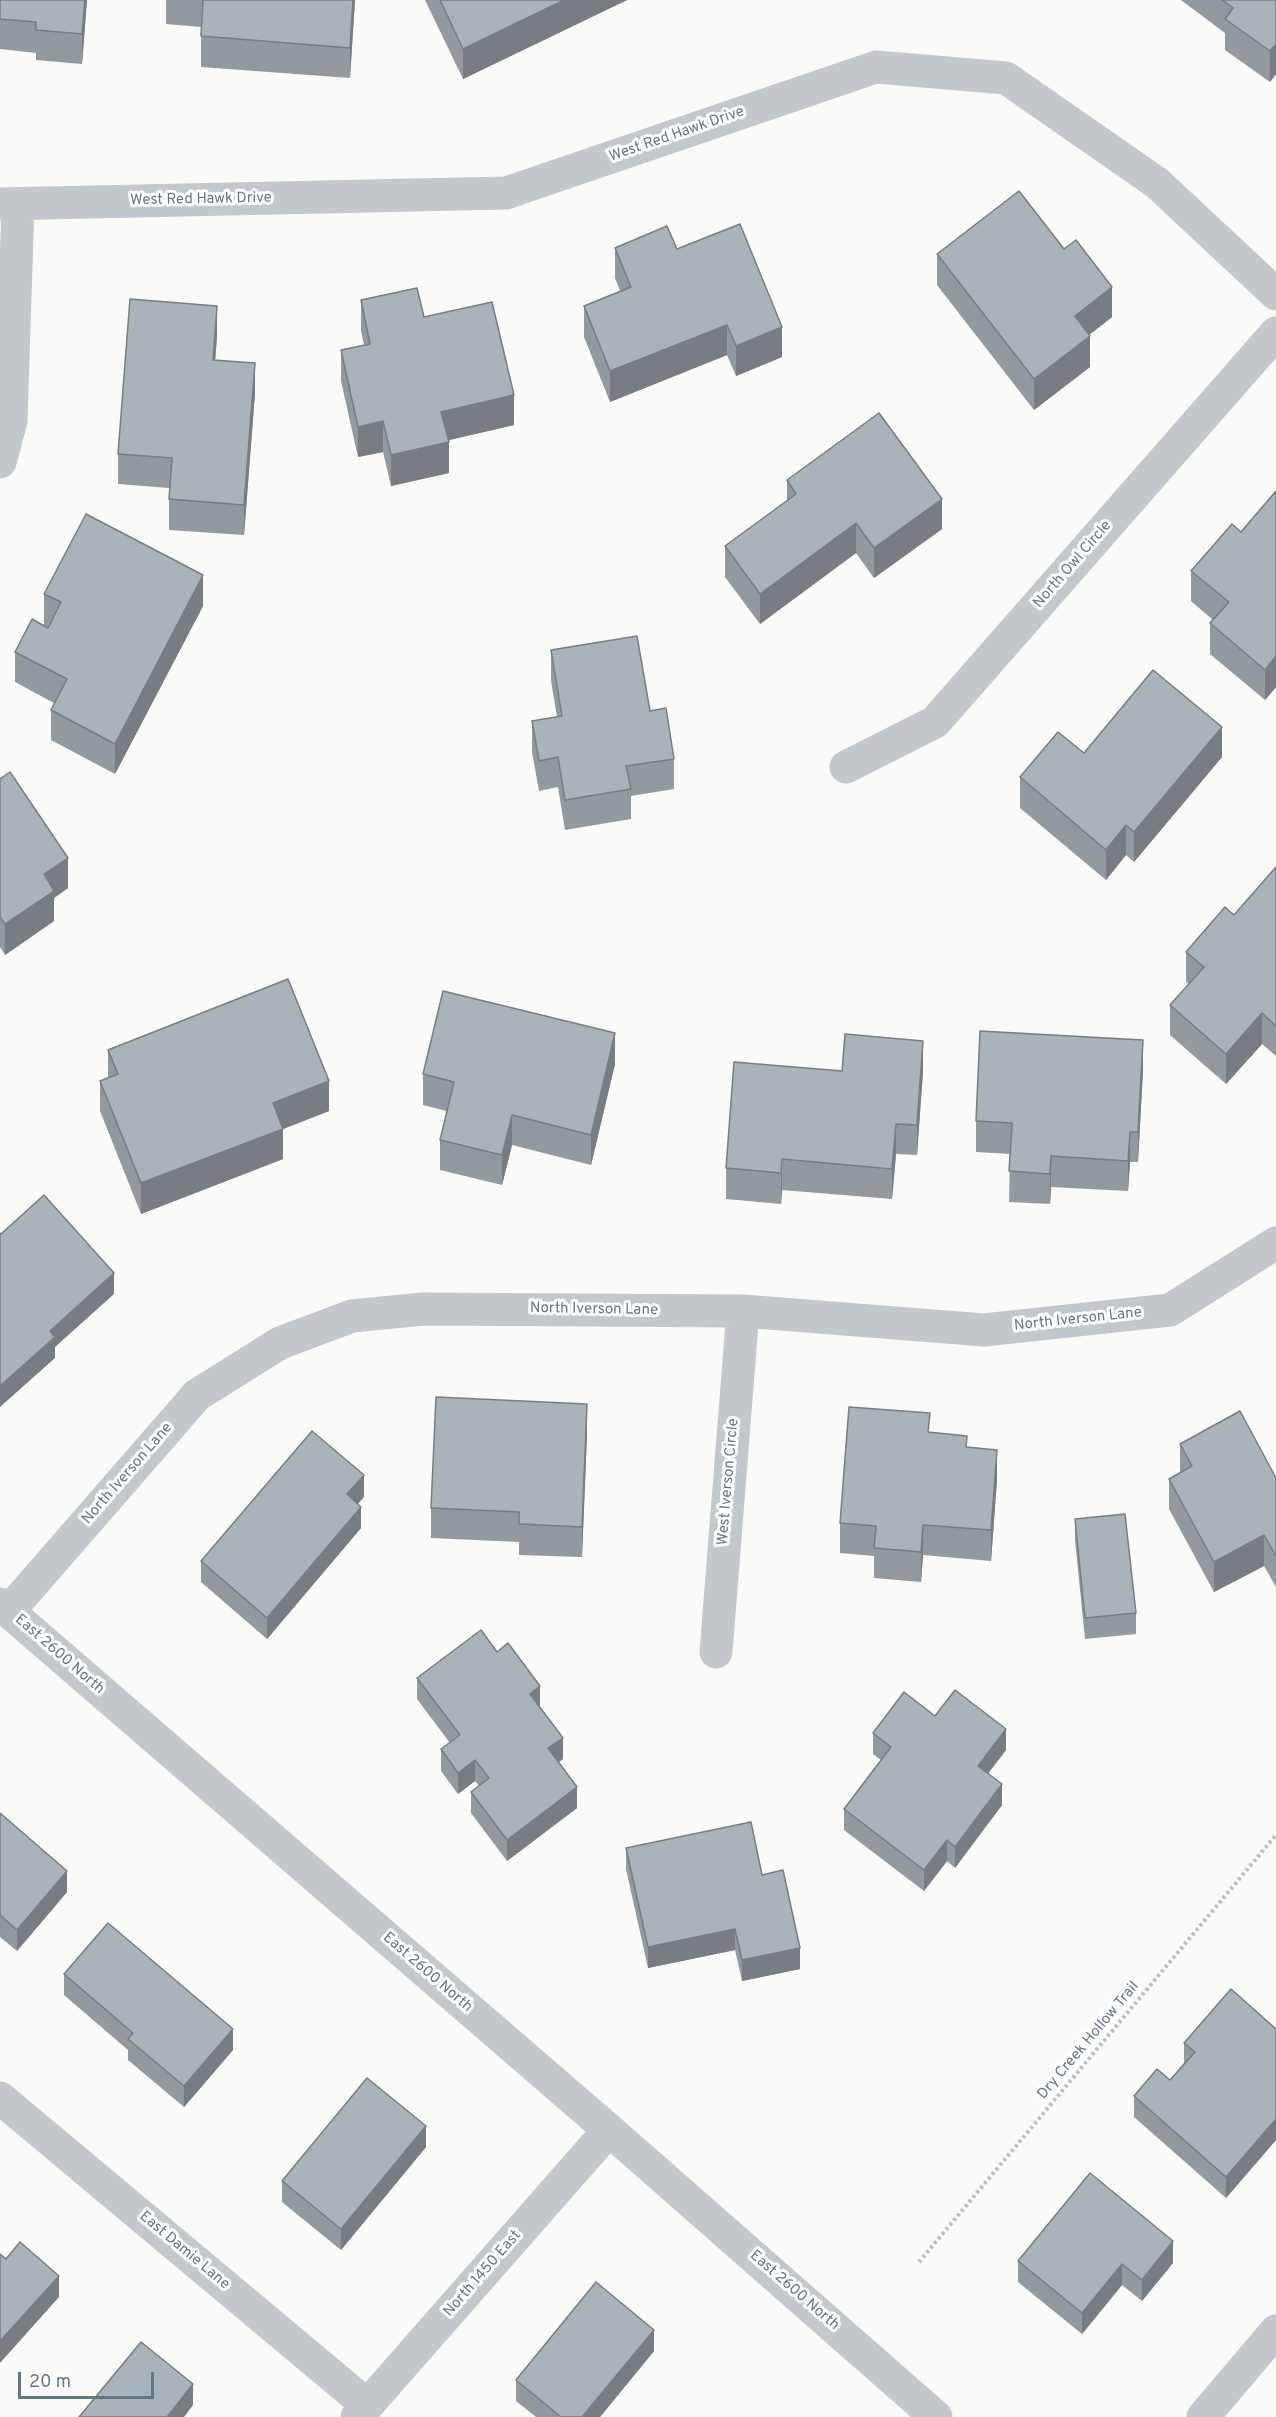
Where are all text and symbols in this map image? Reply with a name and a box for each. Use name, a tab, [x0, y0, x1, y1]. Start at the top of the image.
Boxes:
street label: West Red Hawk Drive	[607, 103, 747, 167]
street label: West Red Hawk Drive	[130, 190, 272, 210]
street label: North Owl Circle	[1030, 518, 1116, 612]
street label: North Iverson Lane	[530, 1300, 658, 1320]
street label: North Iverson Lane	[1013, 1304, 1143, 1336]
street label: West Iverson Circle	[714, 1418, 744, 1546]
street label: North Iverson Lane	[79, 1420, 177, 1528]
street label: East 2600 North	[11, 1611, 107, 1699]
street label: East 2600 North	[379, 1929, 475, 2017]
street label: Dry Creek Hollow Trail	[1034, 1978, 1144, 2104]
street label: East Damie Lane	[135, 2208, 233, 2294]
street label: North 1450 East	[441, 2227, 525, 2321]
street label: East 2600 North	[746, 2247, 842, 2335]
scale bar	[21, 2360, 158, 2398]
text: 20 m	[29, 2371, 71, 2394]

